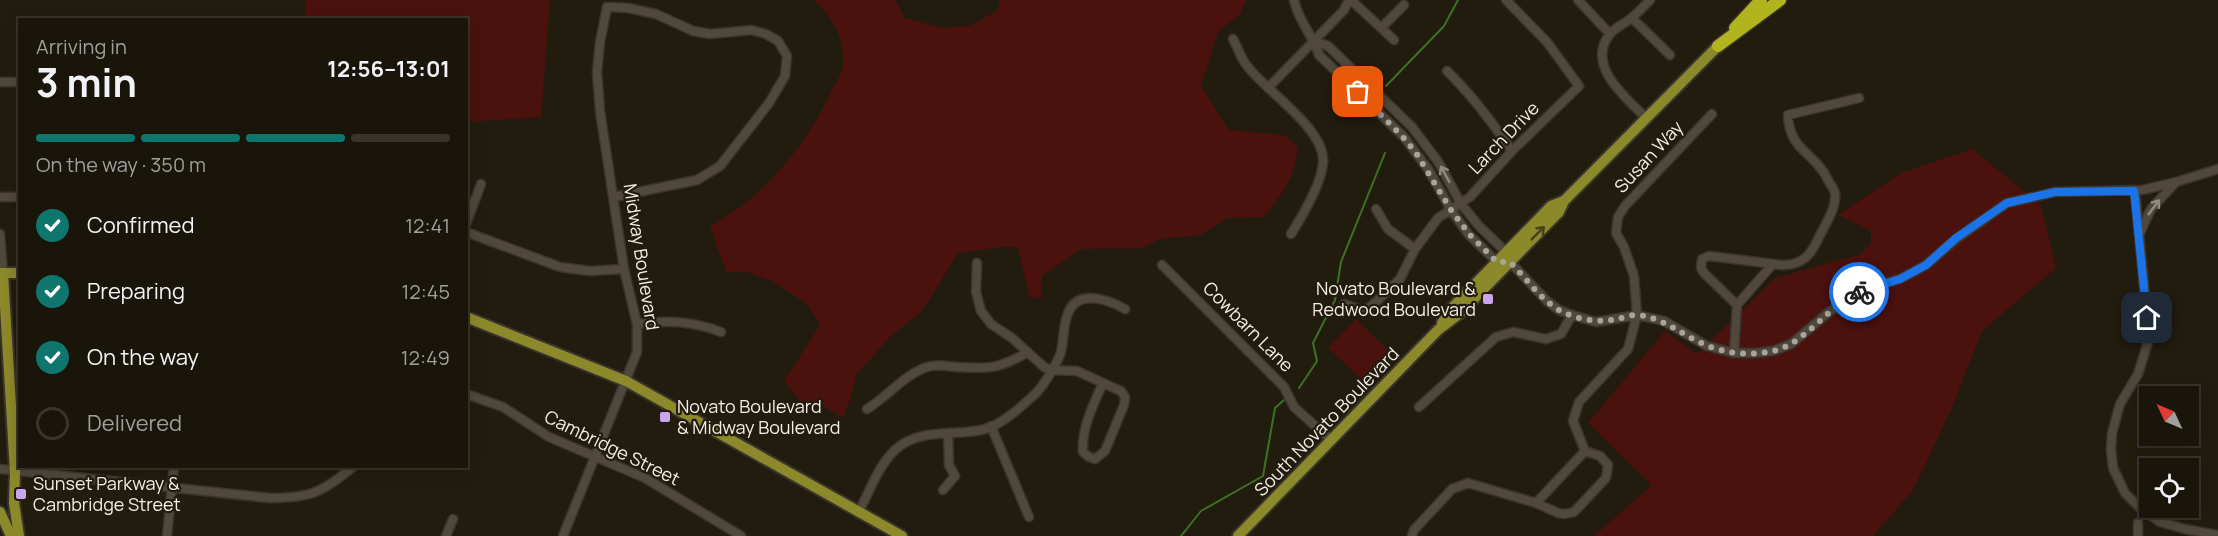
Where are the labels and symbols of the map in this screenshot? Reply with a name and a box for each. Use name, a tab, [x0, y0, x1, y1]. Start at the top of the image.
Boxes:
pin	[1332, 66, 1383, 117]
street label: Larch Drive	[1463, 96, 1544, 179]
street label: Susan Way	[1609, 115, 1688, 198]
one-way arrow	[1439, 165, 1450, 183]
street label: Midway Boulevard	[619, 182, 665, 332]
one-way arrow	[2148, 200, 2160, 216]
one-way arrow	[1531, 225, 1546, 240]
courier	[1829, 262, 1889, 322]
street label: Cowbarn Lane	[1198, 276, 1299, 377]
place label: Novato Boulevard & Redwood Boulevard	[1312, 276, 1476, 321]
marker: Novato Boulevard & Redwood Boulevard	[1481, 292, 1495, 306]
pin	[2121, 292, 2172, 343]
street label: South Novato Boulevard	[1249, 342, 1404, 501]
north arrow	[2139, 386, 2199, 446]
place label: Novato Boulevard & Midway Boulevard	[677, 394, 840, 439]
street label: Cambridge Street	[541, 404, 684, 490]
marker: Novato Boulevard & Midway Boulevard	[658, 410, 672, 424]
place label: Sunset Parkway & Cambridge Street	[33, 471, 181, 516]
marker: Sunset Parkway & Cambridge Street	[14, 487, 28, 501]

